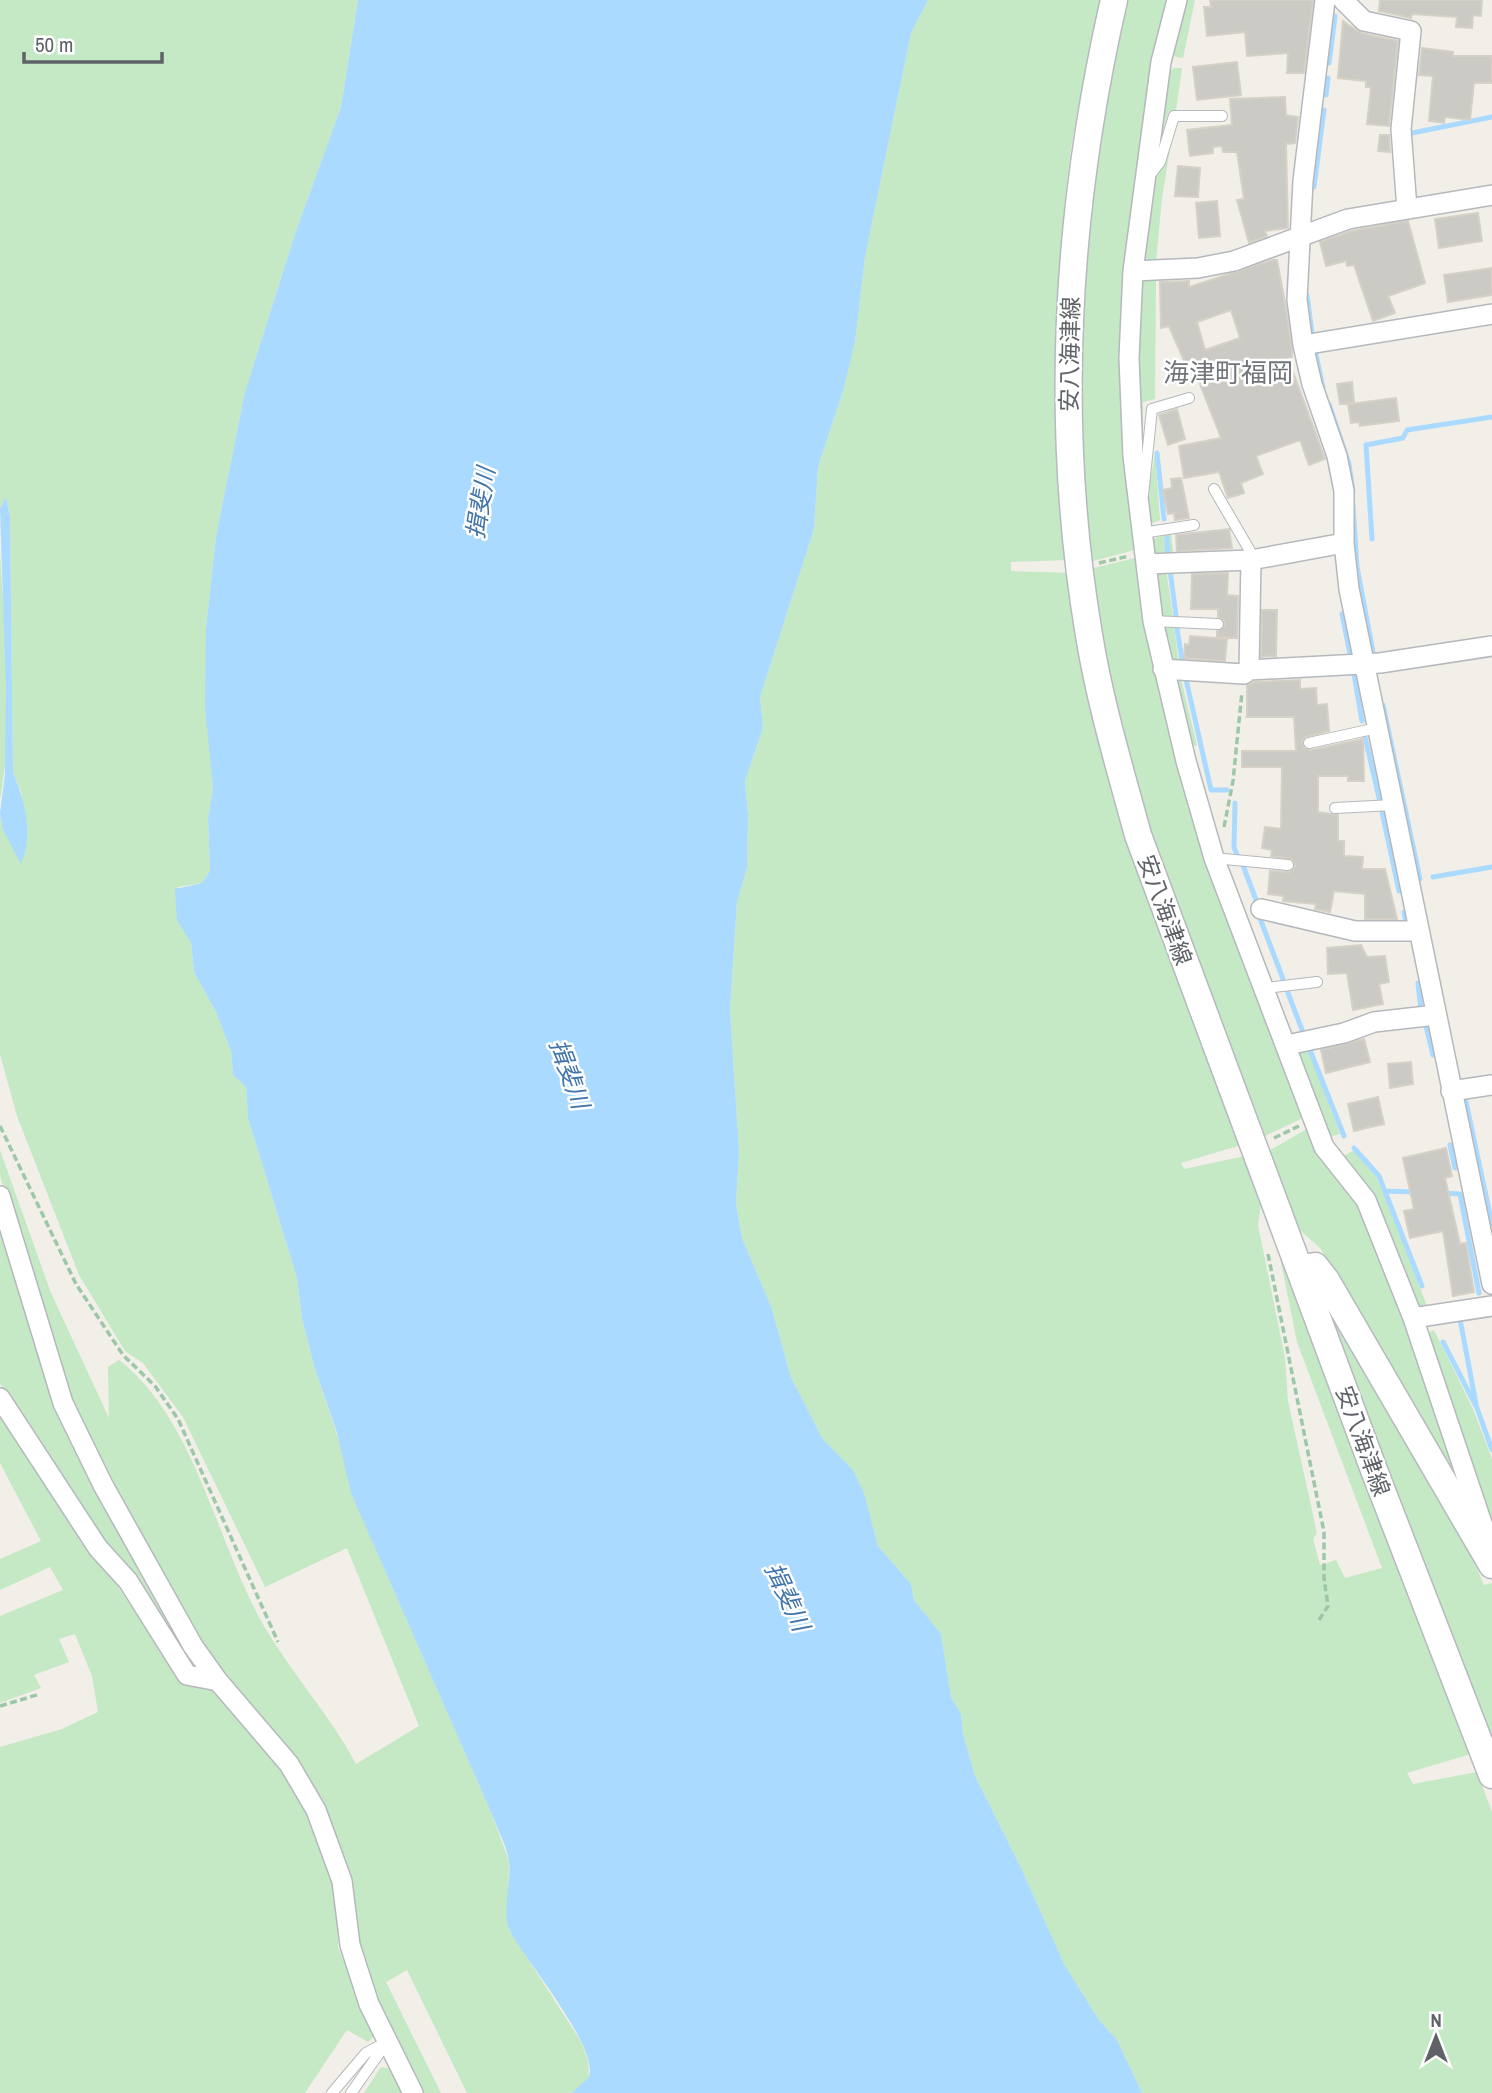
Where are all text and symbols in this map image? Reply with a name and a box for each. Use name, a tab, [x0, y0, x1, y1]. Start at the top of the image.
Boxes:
scale bar	[24, 21, 163, 65]
text: 50 m	[35, 30, 73, 59]
street label: 安八海津線	[1053, 296, 1086, 412]
district label: 海津町福岡	[1163, 355, 1293, 390]
water label: 揖斐川	[459, 462, 502, 541]
street label: 安八海津線	[1131, 850, 1200, 969]
water label: 揖斐川	[543, 1034, 598, 1116]
street label: 安八海津線	[1329, 1381, 1398, 1500]
water label: 揖斐川	[758, 1557, 819, 1639]
north arrow	[1401, 2002, 1471, 2072]
text: N	[1430, 2007, 1442, 2033]

